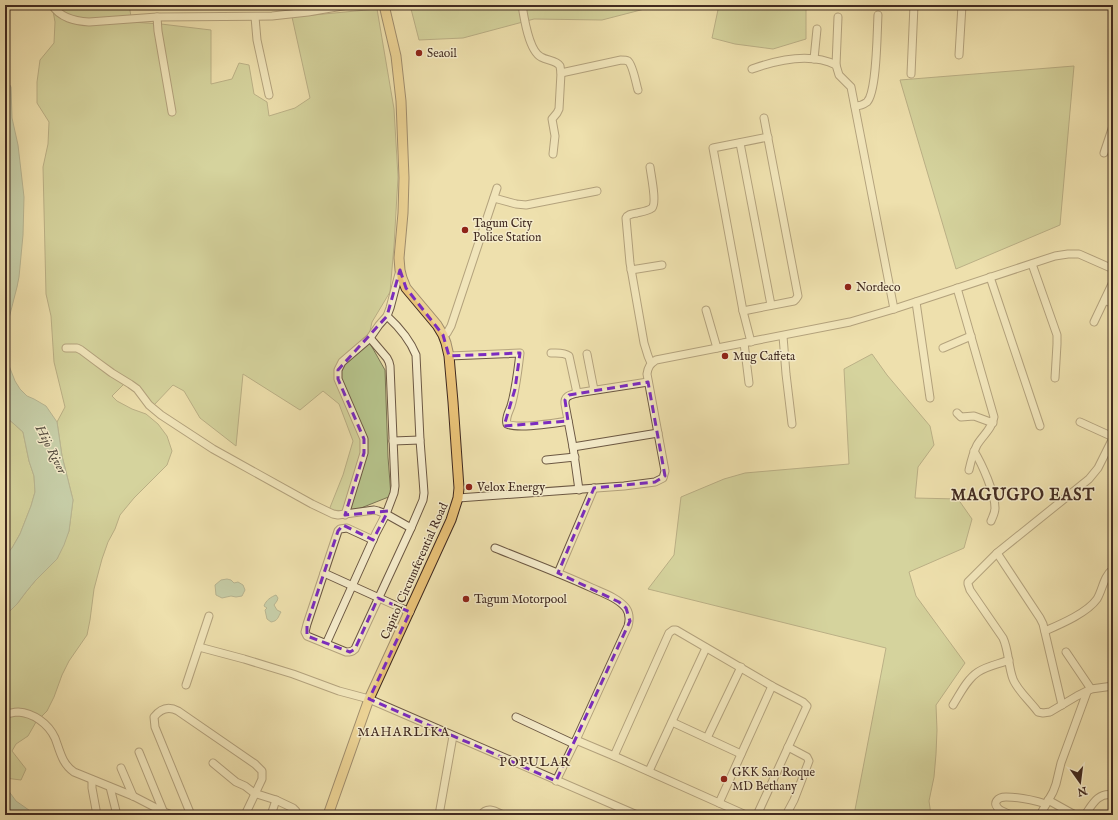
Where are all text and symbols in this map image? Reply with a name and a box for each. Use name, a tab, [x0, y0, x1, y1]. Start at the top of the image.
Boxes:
place label: Seaoil	[427, 46, 457, 61]
marker: Seaoil	[414, 48, 424, 58]
place label: Tagum City Police Station	[473, 216, 542, 245]
marker: Tagum City Police Station	[460, 225, 470, 235]
place label: Nordeco	[856, 280, 901, 295]
marker: Nordeco	[843, 282, 853, 292]
place label: Mug Caffeta	[733, 349, 796, 364]
marker: Mug Caffeta	[720, 351, 730, 361]
water label: Hijo River	[31, 421, 70, 478]
place label: Velox Energy	[476, 480, 545, 495]
marker: Velox Energy	[464, 482, 474, 492]
district label: MAGUGPO EAST	[951, 486, 1095, 506]
street label: Capitol Circumferential Road	[377, 500, 453, 642]
place label: Tagum Motorpool	[474, 592, 568, 608]
marker: Tagum Motorpool	[461, 594, 471, 604]
district label: MAHARLIKA	[358, 724, 451, 741]
district label: POPULAR	[499, 754, 571, 771]
north arrow	[1060, 762, 1100, 802]
place label: GKK San Roque MD Bethany	[732, 765, 815, 794]
marker: GKK San Roque MD Bethany	[719, 774, 729, 784]
text: N	[1075, 783, 1089, 799]

